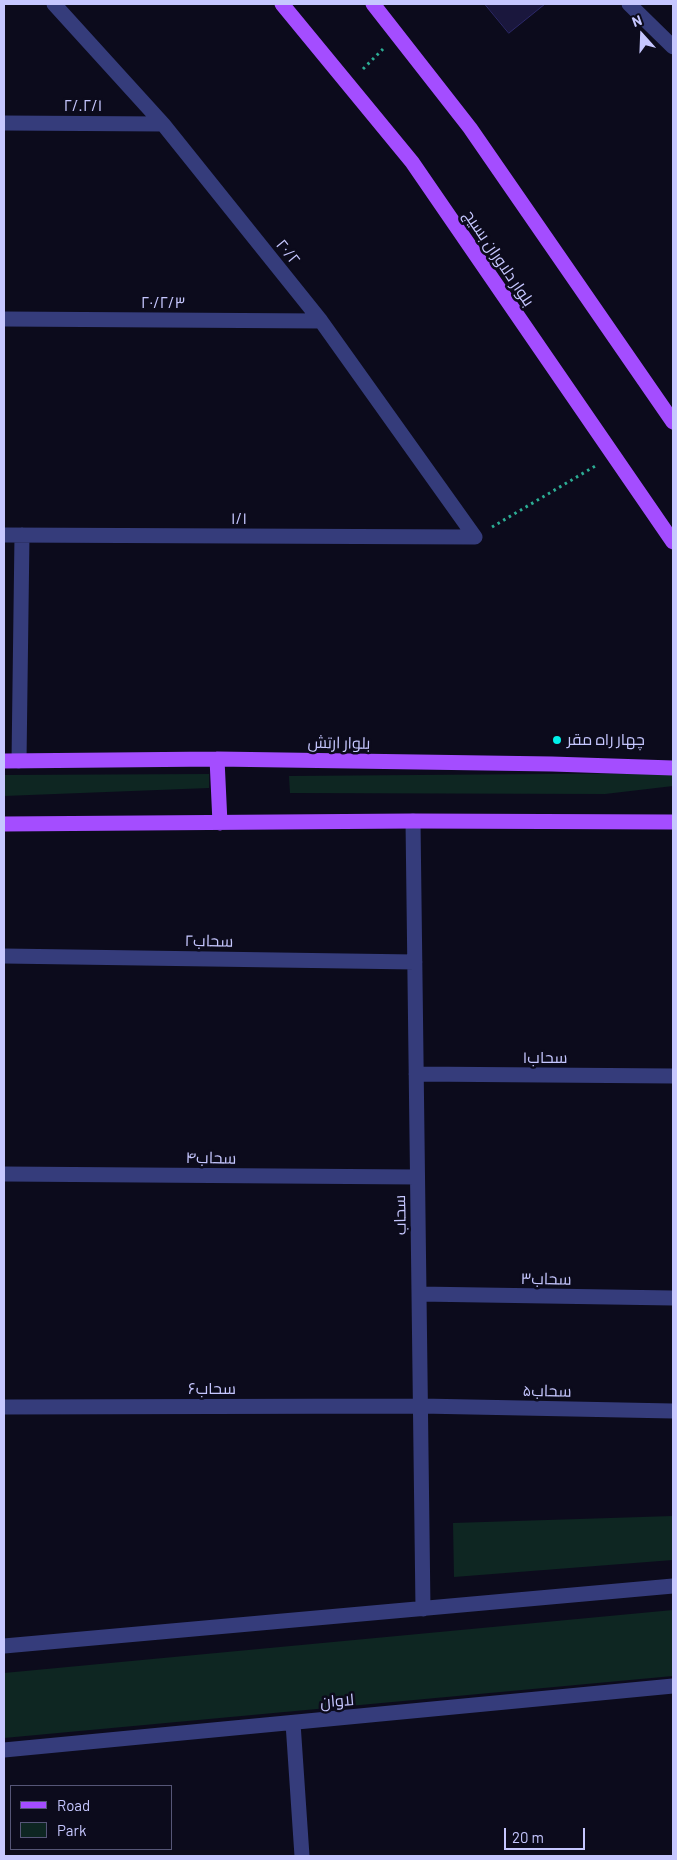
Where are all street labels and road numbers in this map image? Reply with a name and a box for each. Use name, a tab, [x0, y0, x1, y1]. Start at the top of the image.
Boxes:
street label: ۲/.۲/۱	[63, 96, 103, 116]
street label: بلوار دلاوران بسیج	[460, 206, 538, 310]
street label: ۲۰/۲	[272, 235, 304, 269]
street label: ۲۰/۲/۳	[141, 293, 185, 313]
street label: ۱/۱	[231, 509, 247, 529]
street label: بلوار ارتش	[307, 733, 371, 753]
street label: ۲سحاب	[185, 931, 233, 951]
street label: ۱سحاب	[522, 1048, 568, 1068]
street label: ۴سحاب	[185, 1148, 237, 1168]
street label: سحاب	[390, 1195, 410, 1235]
street label: ۳سحاب	[520, 1269, 572, 1289]
street label: ۶سحاب	[188, 1379, 236, 1399]
street label: ۵سحاب	[522, 1381, 572, 1401]
street label: لاوان	[319, 1690, 355, 1712]

